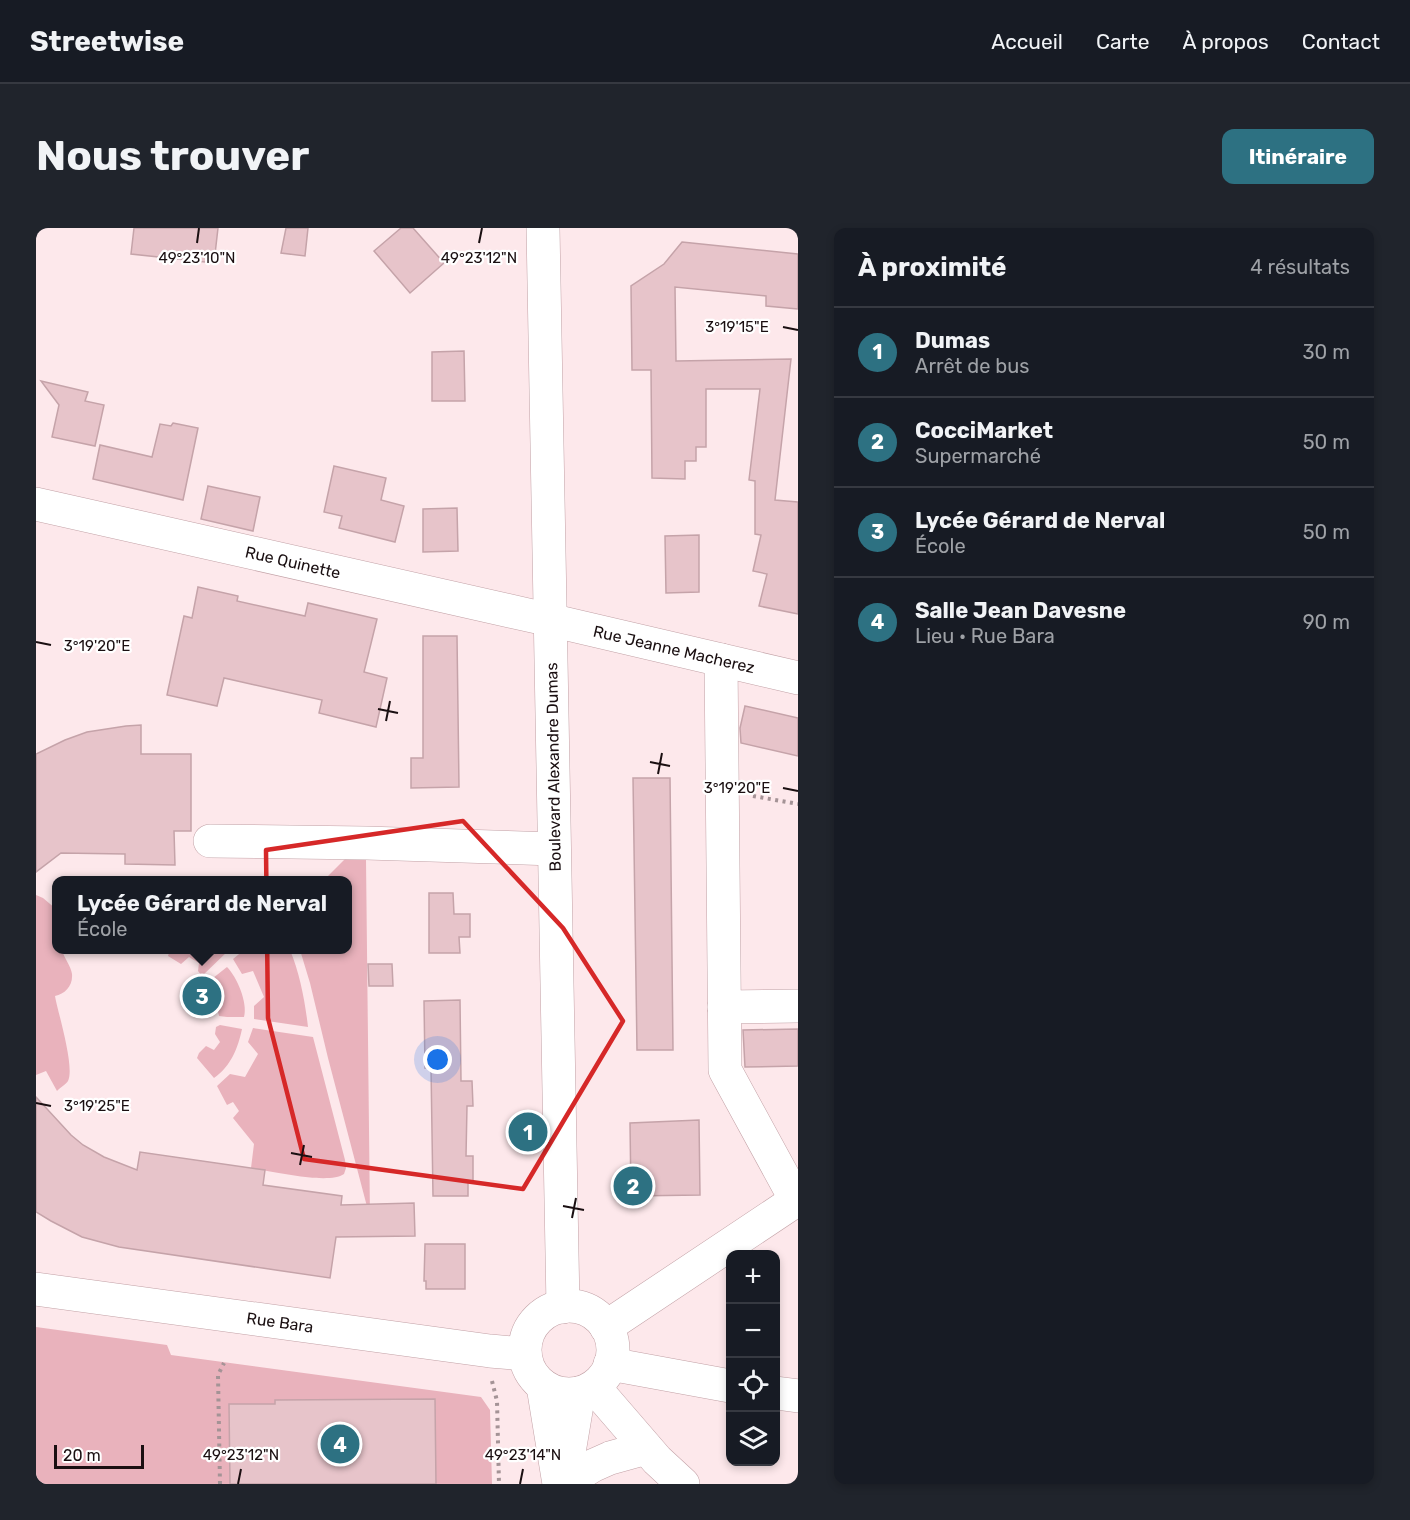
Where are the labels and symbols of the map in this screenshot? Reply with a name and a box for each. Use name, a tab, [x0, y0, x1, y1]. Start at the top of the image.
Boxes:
text: 49°23'10"N	[159, 249, 235, 267]
text: 49°23'12"N	[441, 249, 517, 267]
text: 3°19'15"E	[705, 318, 769, 336]
street label: Rue Quinette	[243, 542, 343, 583]
street label: Rue Jeanne Macherez	[591, 622, 757, 677]
text: 3°19'20"E	[64, 637, 130, 655]
street label: Boulevard Alexandre Dumas	[542, 662, 565, 872]
text: 3°19'20"E	[704, 779, 770, 797]
pin: 3	[182, 974, 222, 1018]
your location	[423, 1045, 452, 1074]
text: 3°19'25"E	[64, 1097, 130, 1115]
pin: 1	[508, 1110, 548, 1154]
pin: 2	[614, 1164, 652, 1208]
street label: Rue Bara	[245, 1308, 315, 1337]
pin: 4	[320, 1422, 360, 1466]
scale bar	[54, 1442, 144, 1470]
text: 49°23'12"N	[203, 1446, 279, 1464]
text: 49°23'14"N	[485, 1446, 561, 1464]

